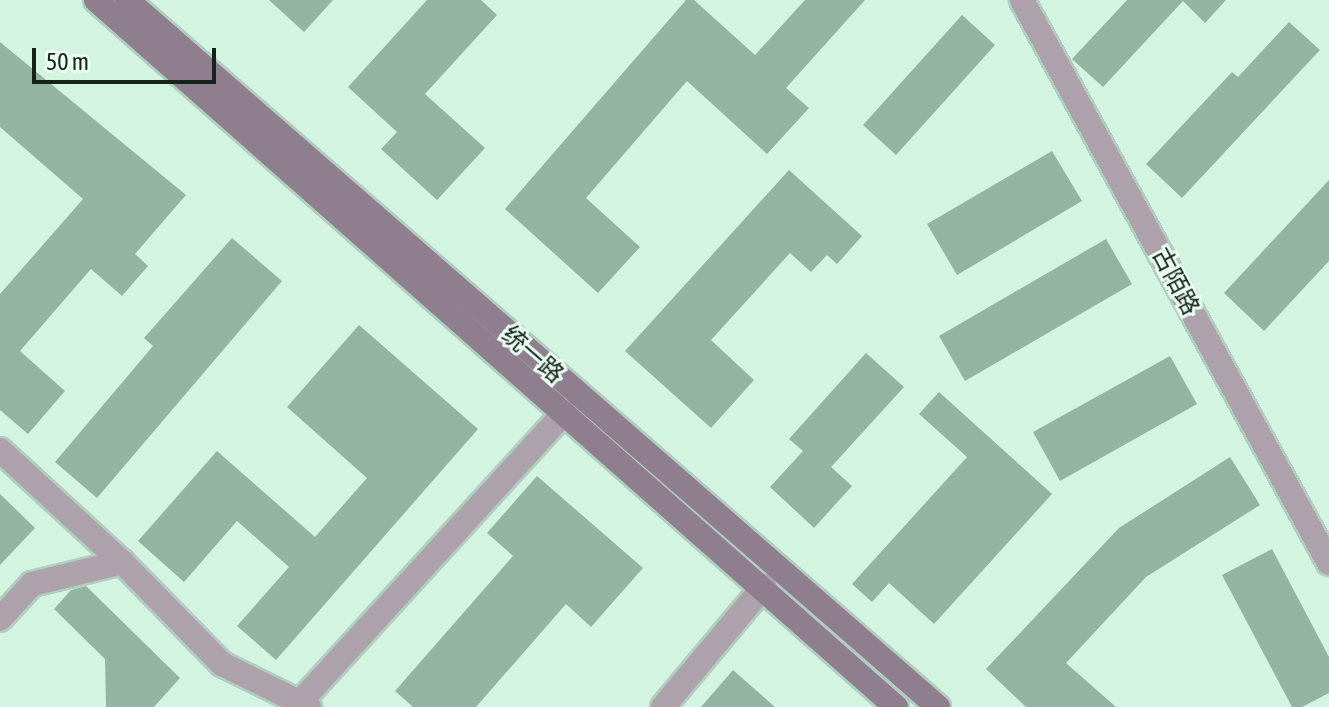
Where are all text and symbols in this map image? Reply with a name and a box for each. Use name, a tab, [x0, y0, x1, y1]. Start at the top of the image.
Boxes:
scale bar	[36, 32, 220, 82]
text: 50 m	[46, 48, 89, 75]
street label: 古陌路	[1146, 242, 1206, 320]
street label: 统一路	[496, 320, 570, 388]

